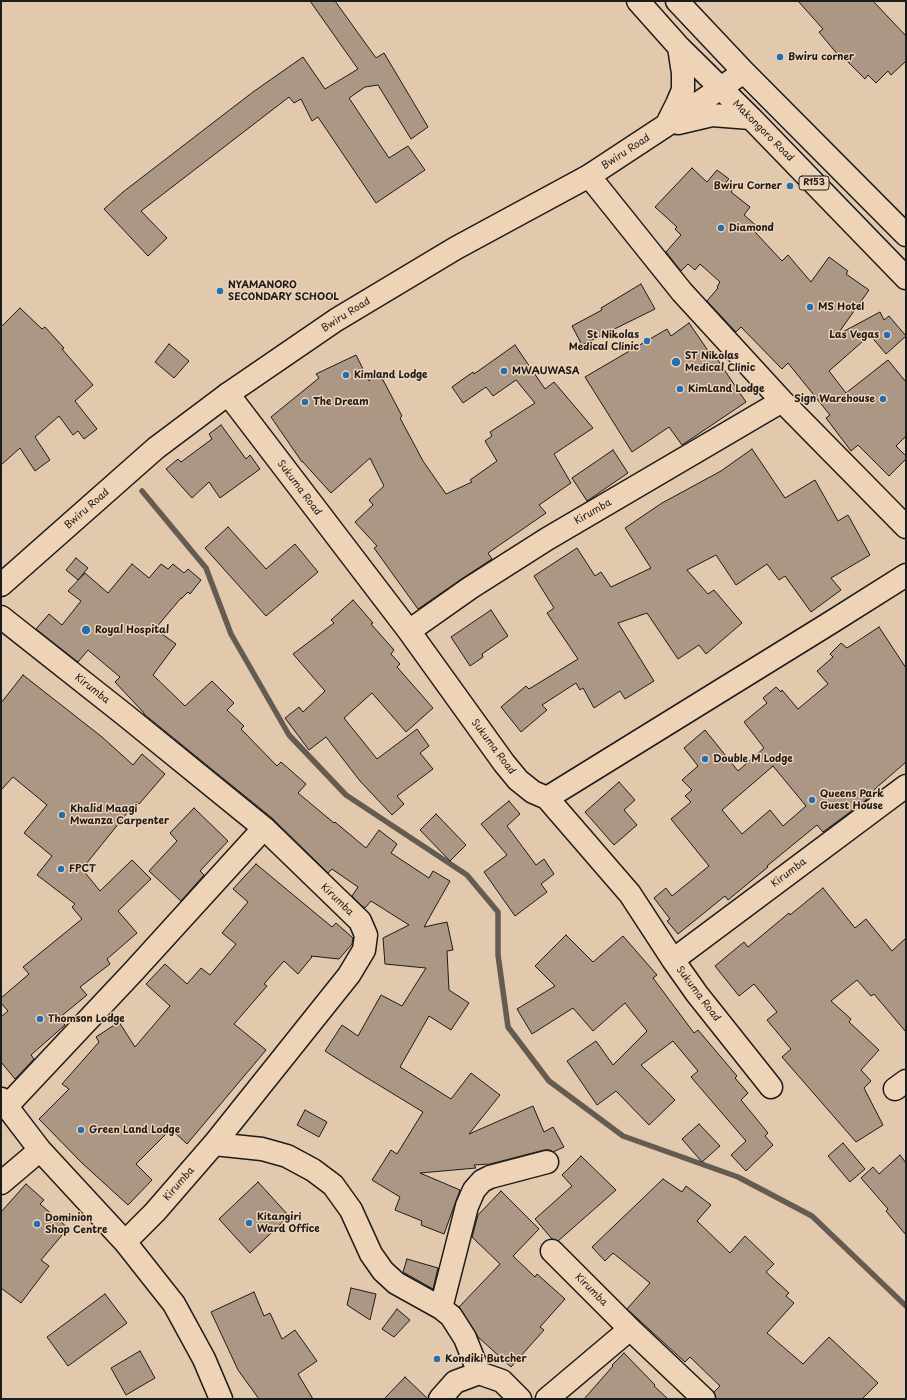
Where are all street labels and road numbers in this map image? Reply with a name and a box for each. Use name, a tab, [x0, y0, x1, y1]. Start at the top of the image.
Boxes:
street label: Makongoro Road	[730, 98, 796, 164]
street label: Bwiru Road	[599, 132, 653, 172]
road number: R153	[799, 176, 829, 190]
street label: Bwiru Road	[319, 295, 373, 335]
street label: Sukuma Road	[274, 458, 324, 518]
street label: Bwiru Road	[62, 486, 112, 532]
street label: Kirumba	[572, 497, 614, 527]
street label: Kirumba	[72, 672, 112, 706]
street label: Sukuma Road	[468, 717, 518, 777]
street label: Kirumba	[769, 856, 809, 890]
street label: Kirumba	[318, 881, 356, 919]
street label: Sukuma Road	[673, 964, 723, 1024]
street label: Kirumba	[161, 1165, 197, 1203]
street label: Kirumba	[572, 1271, 610, 1309]

